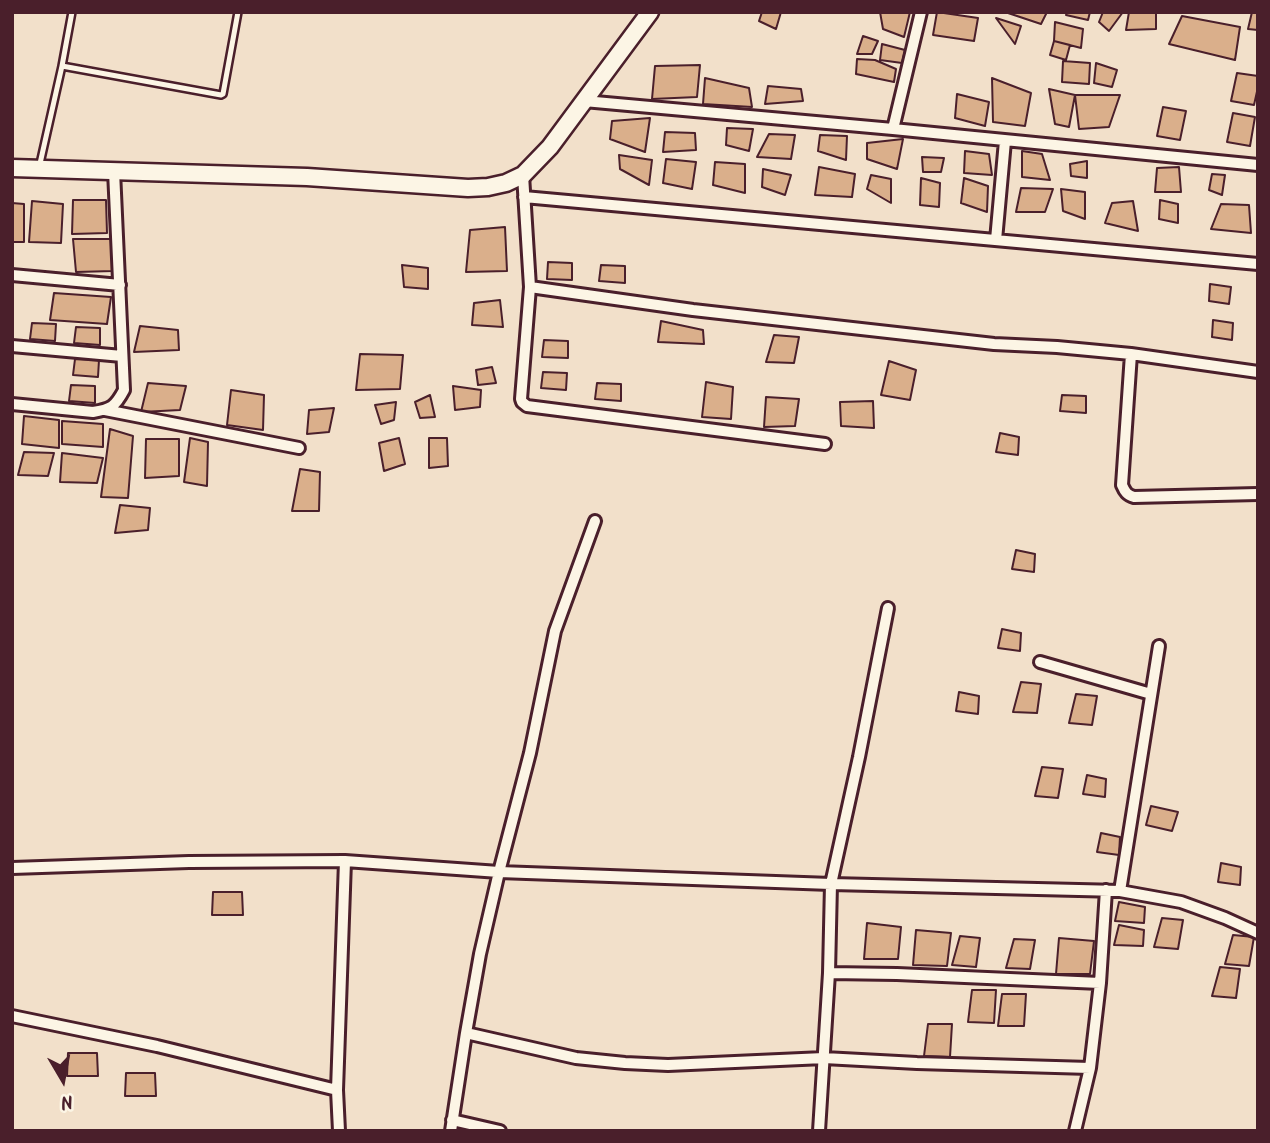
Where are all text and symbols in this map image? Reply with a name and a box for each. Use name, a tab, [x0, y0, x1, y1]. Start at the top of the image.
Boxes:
north arrow	[28, 1045, 98, 1115]
text: N	[58, 1085, 75, 1116]

